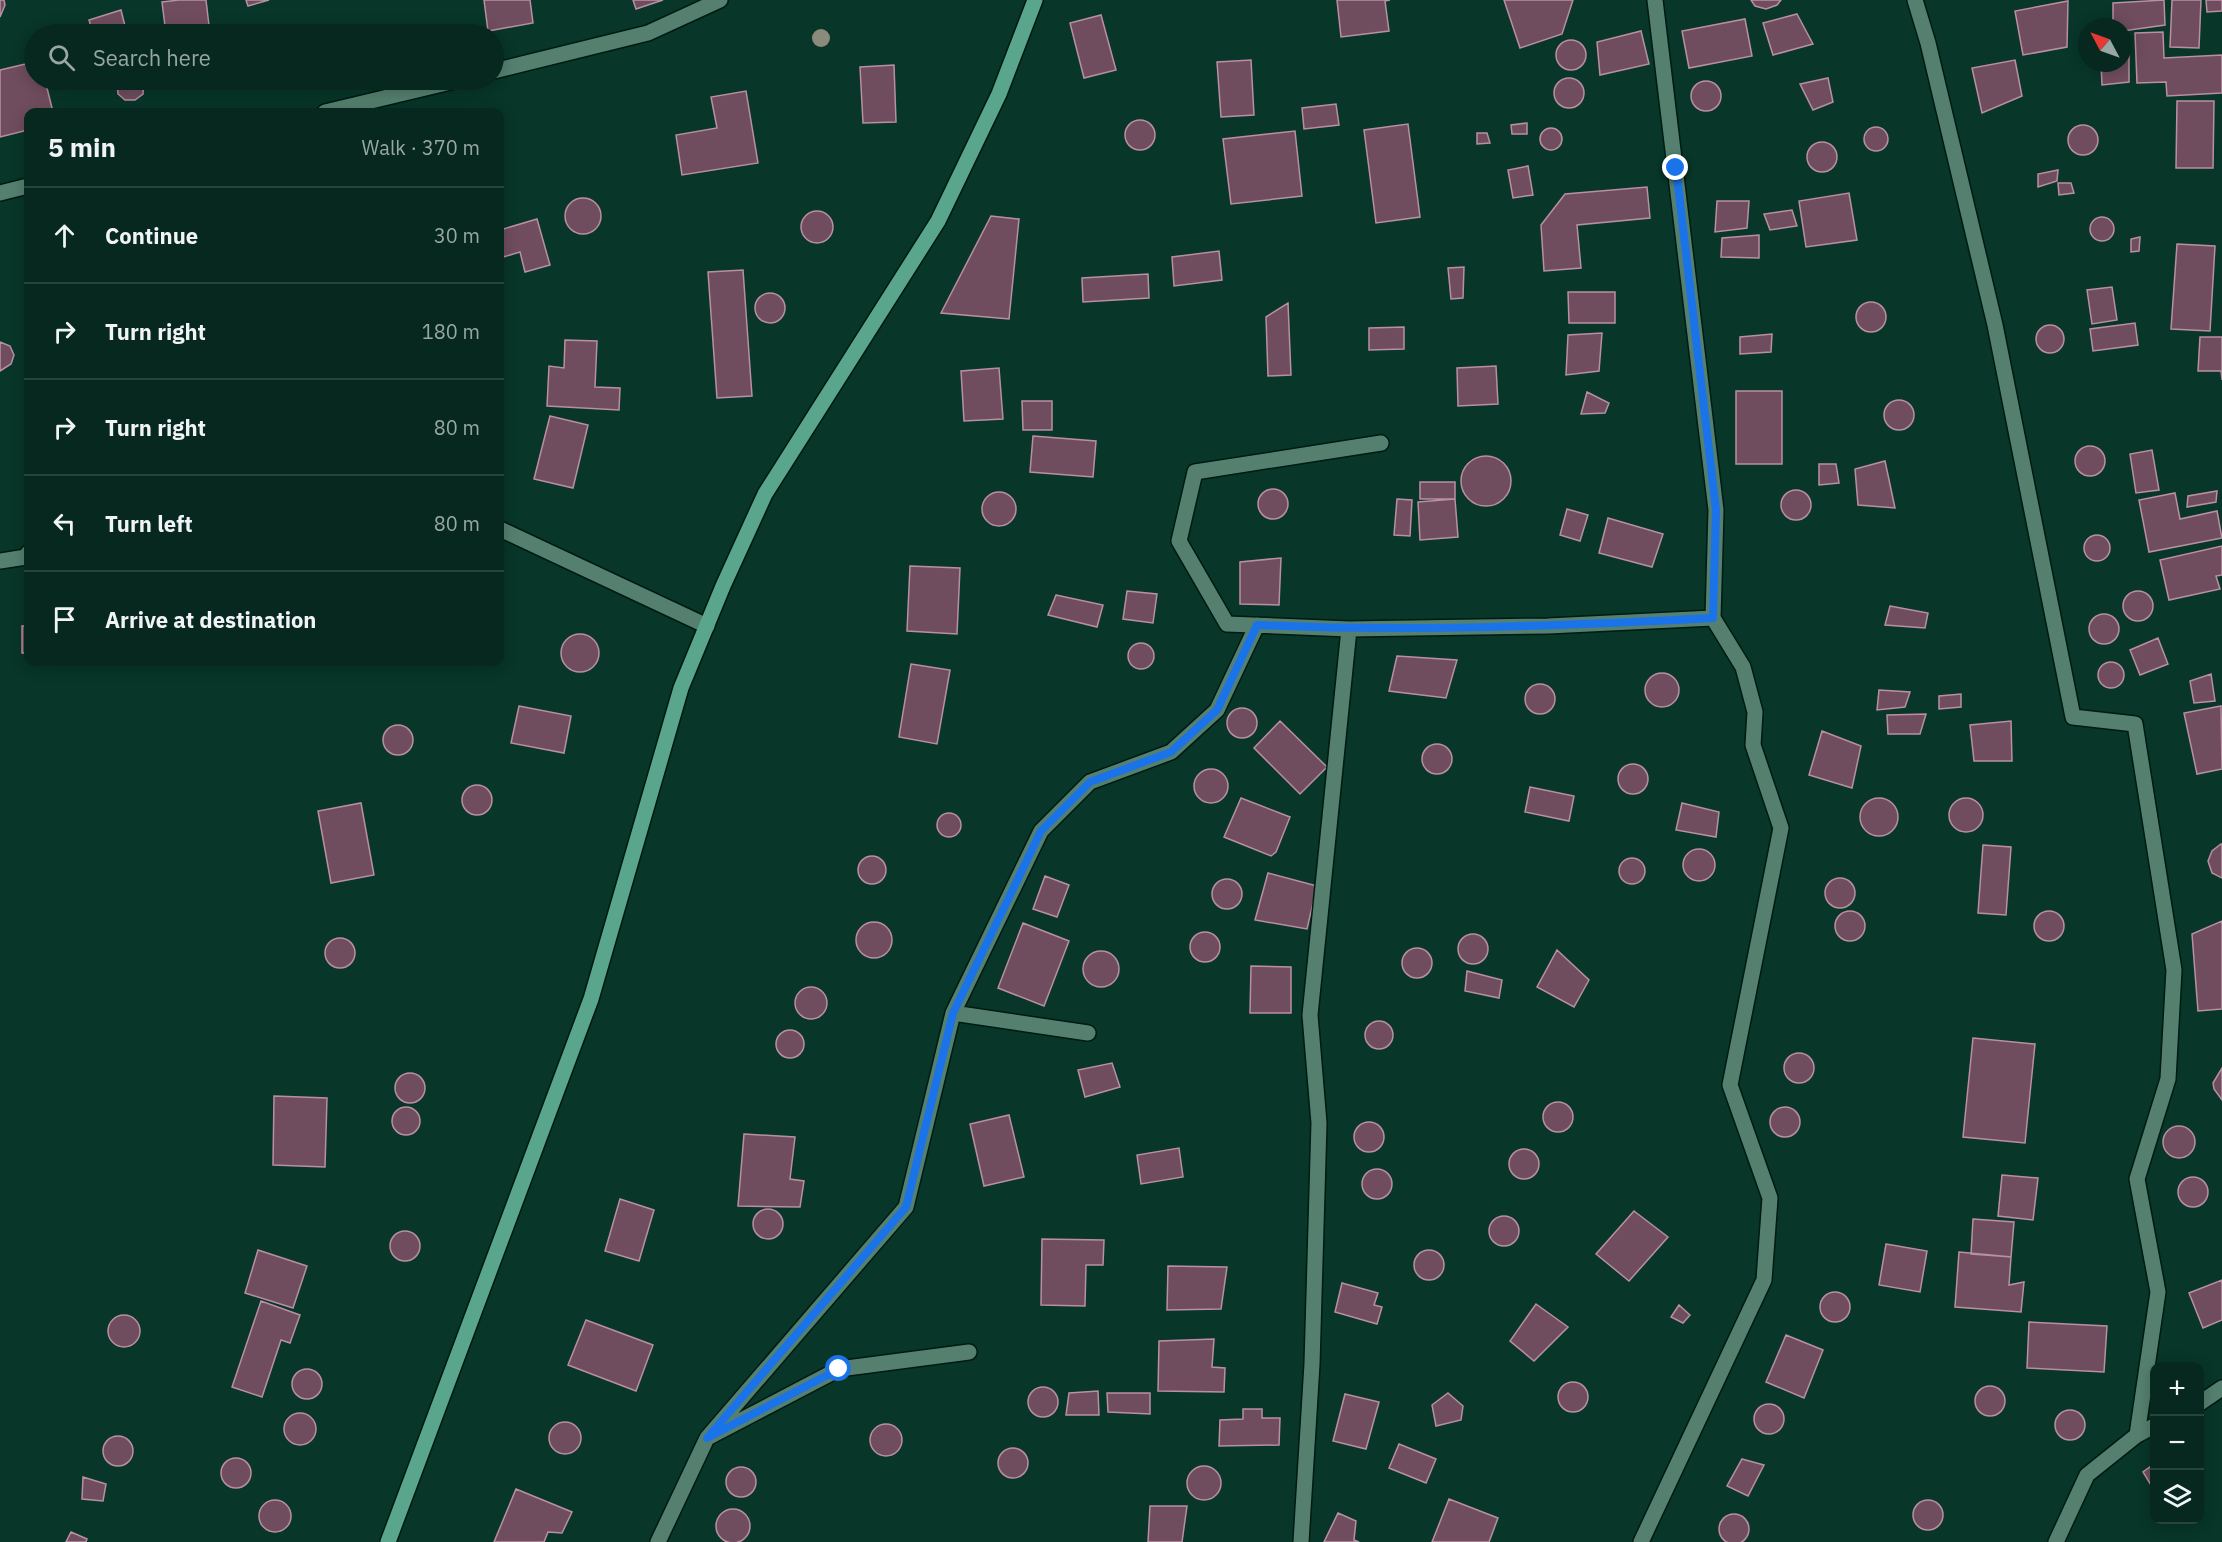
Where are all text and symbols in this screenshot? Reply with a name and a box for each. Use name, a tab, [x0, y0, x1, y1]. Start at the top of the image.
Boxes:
north arrow	[2078, 18, 2132, 72]
search box	[24, 24, 504, 90]
icon: search	[45, 41, 78, 74]
text: Search here	[93, 43, 211, 72]
text: 5 min	[48, 130, 116, 164]
text: Walk · 370 m	[362, 134, 480, 161]
route end	[1662, 154, 1688, 180]
icon: ahead	[48, 219, 81, 252]
text: Continue	[105, 221, 198, 250]
text: 30 m	[434, 222, 480, 249]
icon: right	[48, 315, 81, 348]
text: Turn right	[105, 317, 206, 346]
text: 180 m	[422, 318, 480, 345]
icon: right	[48, 411, 81, 444]
text: Turn right	[105, 413, 206, 442]
text: 80 m	[434, 414, 480, 441]
icon: left	[48, 507, 81, 540]
text: Turn left	[105, 509, 193, 538]
text: 80 m	[434, 510, 480, 537]
icon: arrive	[48, 603, 81, 636]
text: Arrive at destination	[105, 605, 316, 634]
route start	[825, 1355, 851, 1381]
map controls	[2150, 1362, 2204, 1524]
button: +	[2150, 1362, 2204, 1416]
button: −	[2150, 1416, 2204, 1470]
button: layers	[2150, 1470, 2204, 1524]

